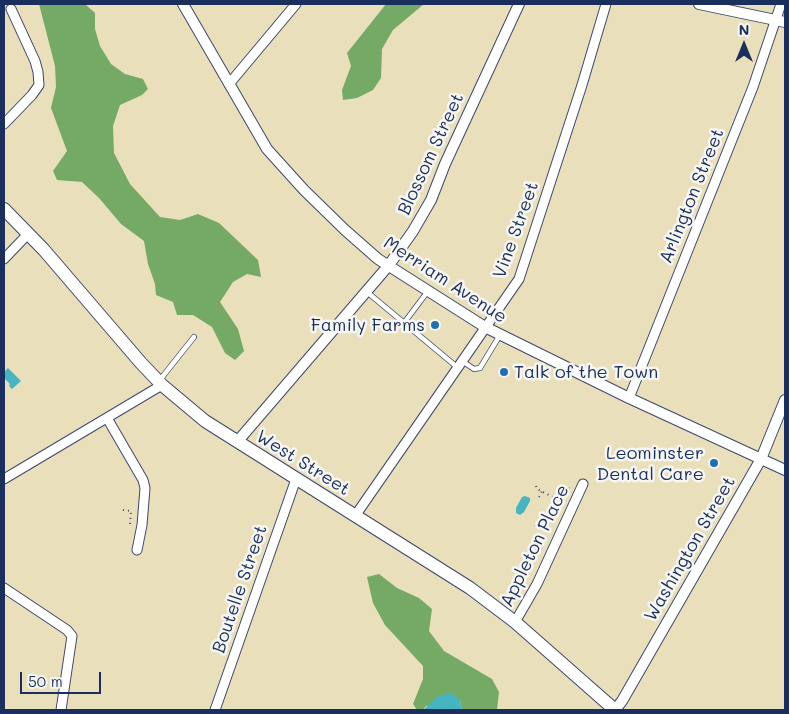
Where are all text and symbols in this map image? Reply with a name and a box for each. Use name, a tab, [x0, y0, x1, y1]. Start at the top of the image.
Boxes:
north arrow	[719, 20, 769, 70]
text: N	[739, 20, 749, 39]
street label: Blossom Street	[393, 90, 469, 218]
street label: Arlington Street	[655, 125, 729, 267]
street label: Vine Street	[489, 179, 543, 281]
street label: Merriam Avenue	[379, 232, 511, 328]
place label: Family Farms	[311, 314, 425, 336]
marker: Family Farms	[429, 319, 441, 331]
place label: Talk of the Town	[514, 361, 658, 383]
marker: Talk of the Town	[498, 366, 510, 378]
street label: West Street	[252, 426, 354, 500]
place label: Leominster Dental Care	[597, 442, 704, 484]
marker: Leominster Dental Care	[708, 457, 720, 469]
street label: Washington Street	[640, 473, 740, 625]
street label: Appleton Place	[496, 481, 574, 611]
street label: Boutelle Street	[208, 522, 272, 656]
scale bar	[22, 662, 104, 694]
text: 50 m	[28, 671, 63, 691]

